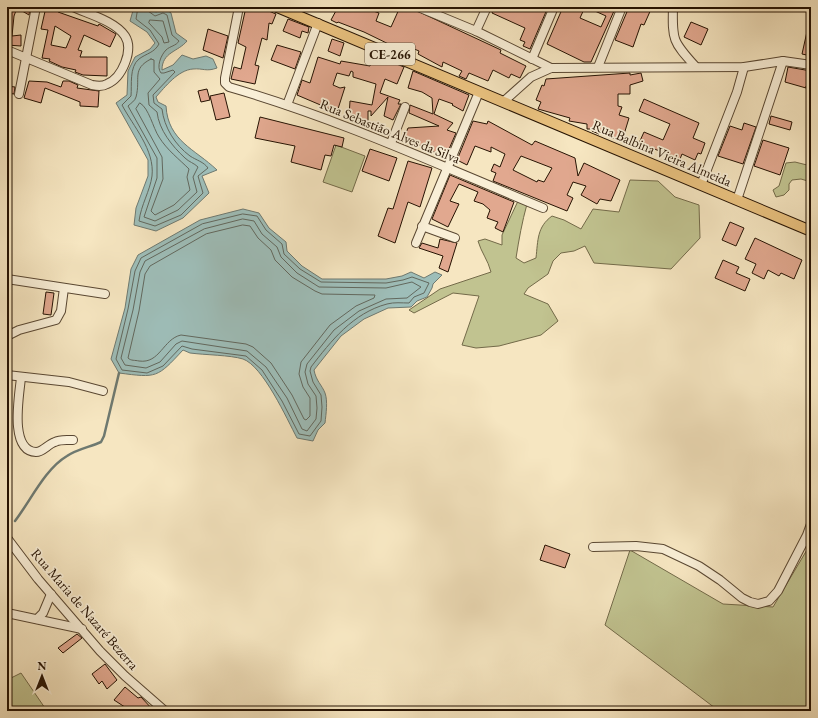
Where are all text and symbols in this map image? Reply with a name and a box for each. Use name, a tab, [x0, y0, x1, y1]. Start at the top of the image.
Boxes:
road number: CE-266	[365, 43, 415, 65]
street label: Rua Sebastião Alves da Silva	[317, 95, 463, 168]
street label: Rua Balbina Vieira Almeida	[590, 116, 735, 191]
street label: Rua Maria de Nazaré Bezerra	[28, 545, 142, 673]
north arrow	[22, 656, 62, 696]

